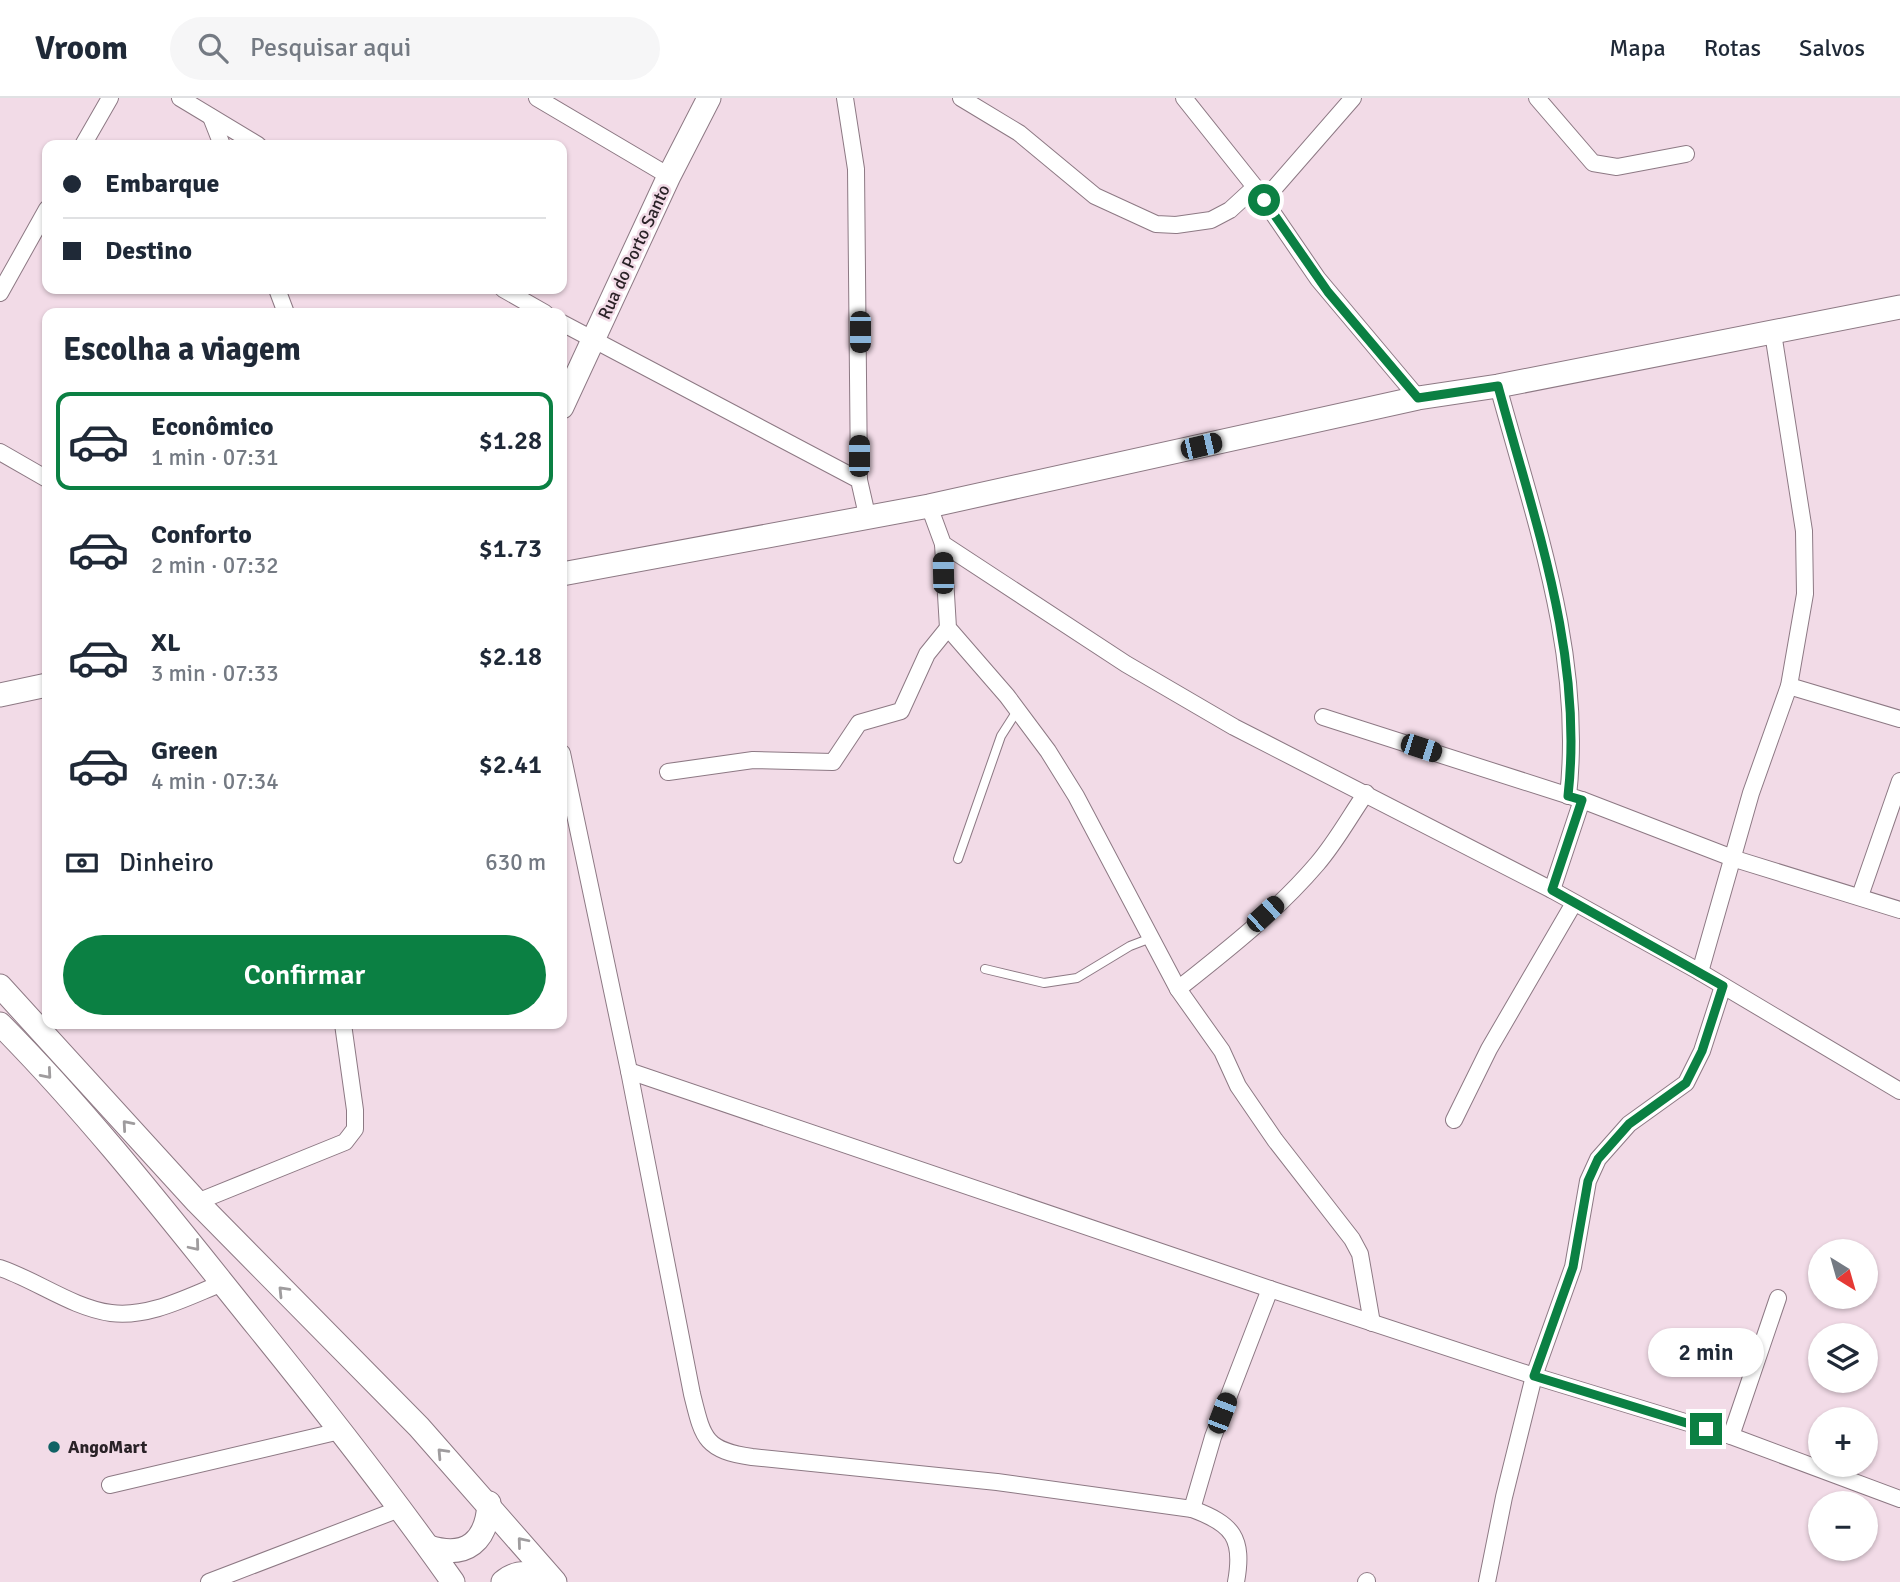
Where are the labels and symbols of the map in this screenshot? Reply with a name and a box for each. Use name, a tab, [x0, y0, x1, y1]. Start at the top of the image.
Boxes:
street label: Rua do Porto Santo	[593, 181, 675, 323]
route start	[1248, 184, 1280, 216]
car	[850, 311, 871, 353]
car	[1179, 431, 1224, 461]
car	[849, 435, 870, 477]
car	[933, 552, 954, 594]
car	[1398, 732, 1445, 764]
car	[1243, 892, 1288, 936]
one-way arrow	[39, 1065, 51, 1078]
one-way arrow	[123, 1120, 135, 1133]
one-way arrow	[187, 1238, 199, 1251]
north arrow	[1808, 1239, 1878, 1309]
one-way arrow	[278, 1286, 291, 1299]
callout: 2 min	[1648, 1328, 1764, 1376]
car	[1205, 1390, 1240, 1436]
route end	[1690, 1413, 1722, 1445]
place label: AngoMart	[68, 1436, 147, 1458]
marker: AngoMart	[46, 1439, 62, 1455]
one-way arrow	[438, 1448, 451, 1461]
one-way arrow	[518, 1538, 530, 1551]

